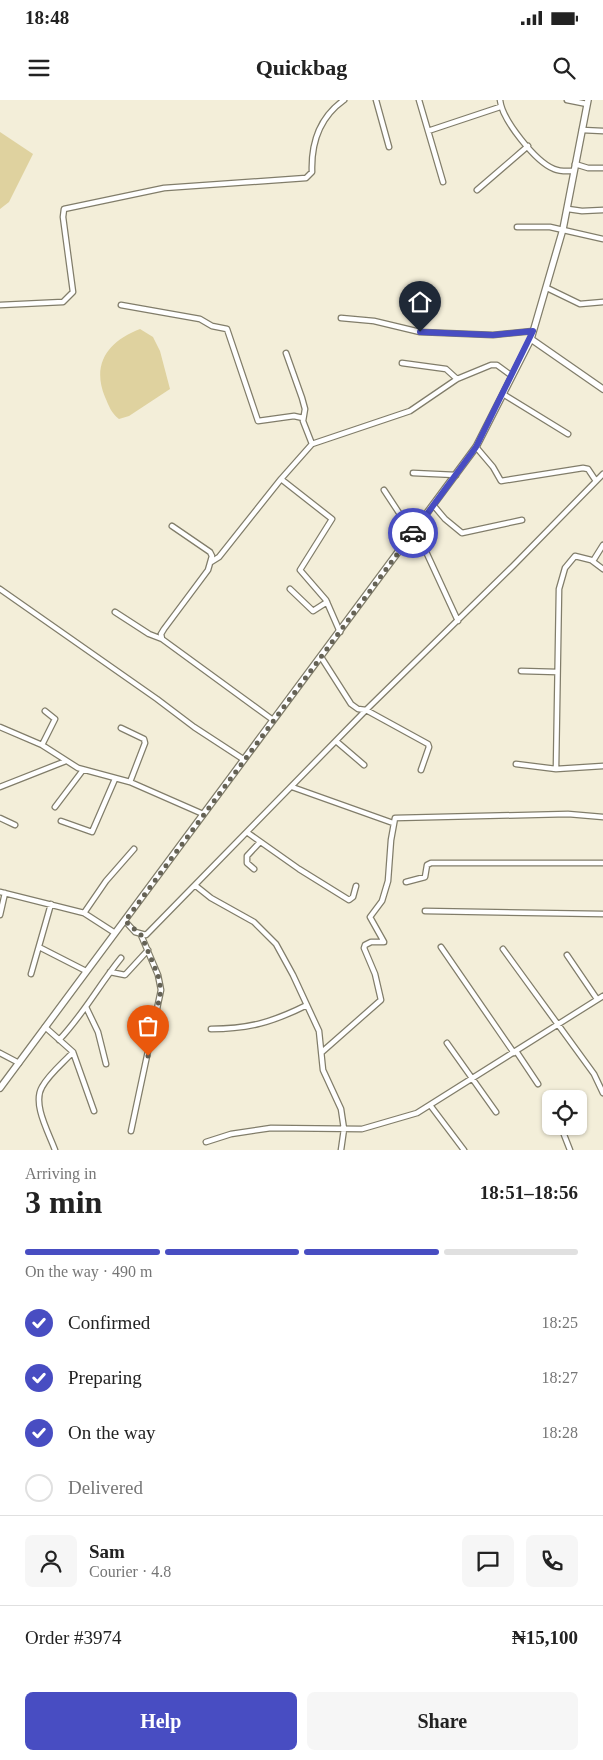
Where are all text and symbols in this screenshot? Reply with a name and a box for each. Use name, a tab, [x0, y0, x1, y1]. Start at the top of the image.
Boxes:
text: 18:48	[25, 7, 69, 28]
icon: menu	[25, 54, 53, 82]
icon: search	[550, 54, 578, 82]
text: Quickbag	[256, 55, 347, 80]
pin	[399, 281, 441, 332]
icon: home	[406, 288, 434, 316]
courier	[388, 508, 438, 558]
icon: car	[399, 519, 427, 547]
pin	[127, 1005, 169, 1056]
icon: bag	[134, 1012, 162, 1040]
map controls	[542, 1090, 587, 1135]
button: locate	[542, 1090, 587, 1135]
text: Arriving in	[25, 1165, 97, 1182]
text: 18:51–18:56	[480, 1182, 578, 1203]
text: 3 min	[25, 1184, 102, 1220]
text: On the way · 490 m	[25, 1263, 153, 1280]
icon: check	[25, 1309, 53, 1337]
text: Confirmed	[68, 1312, 150, 1333]
text: 18:25	[542, 1314, 578, 1331]
icon: check	[25, 1364, 53, 1392]
text: Preparing	[68, 1367, 142, 1388]
text: 18:27	[542, 1369, 578, 1386]
icon: check	[25, 1419, 53, 1447]
text: On the way	[68, 1422, 156, 1443]
text: 18:28	[542, 1424, 578, 1441]
text: Delivered	[68, 1477, 143, 1498]
button: person	[25, 1535, 77, 1587]
button: chat	[462, 1535, 514, 1587]
button: phone	[526, 1535, 578, 1587]
text: Sam	[89, 1541, 125, 1562]
text: Courier · 4.8	[89, 1563, 171, 1580]
text: Order #3974	[25, 1627, 122, 1648]
text: ₦15,100	[512, 1627, 578, 1648]
button: Help	[25, 1692, 297, 1750]
button: Share	[307, 1692, 578, 1750]

